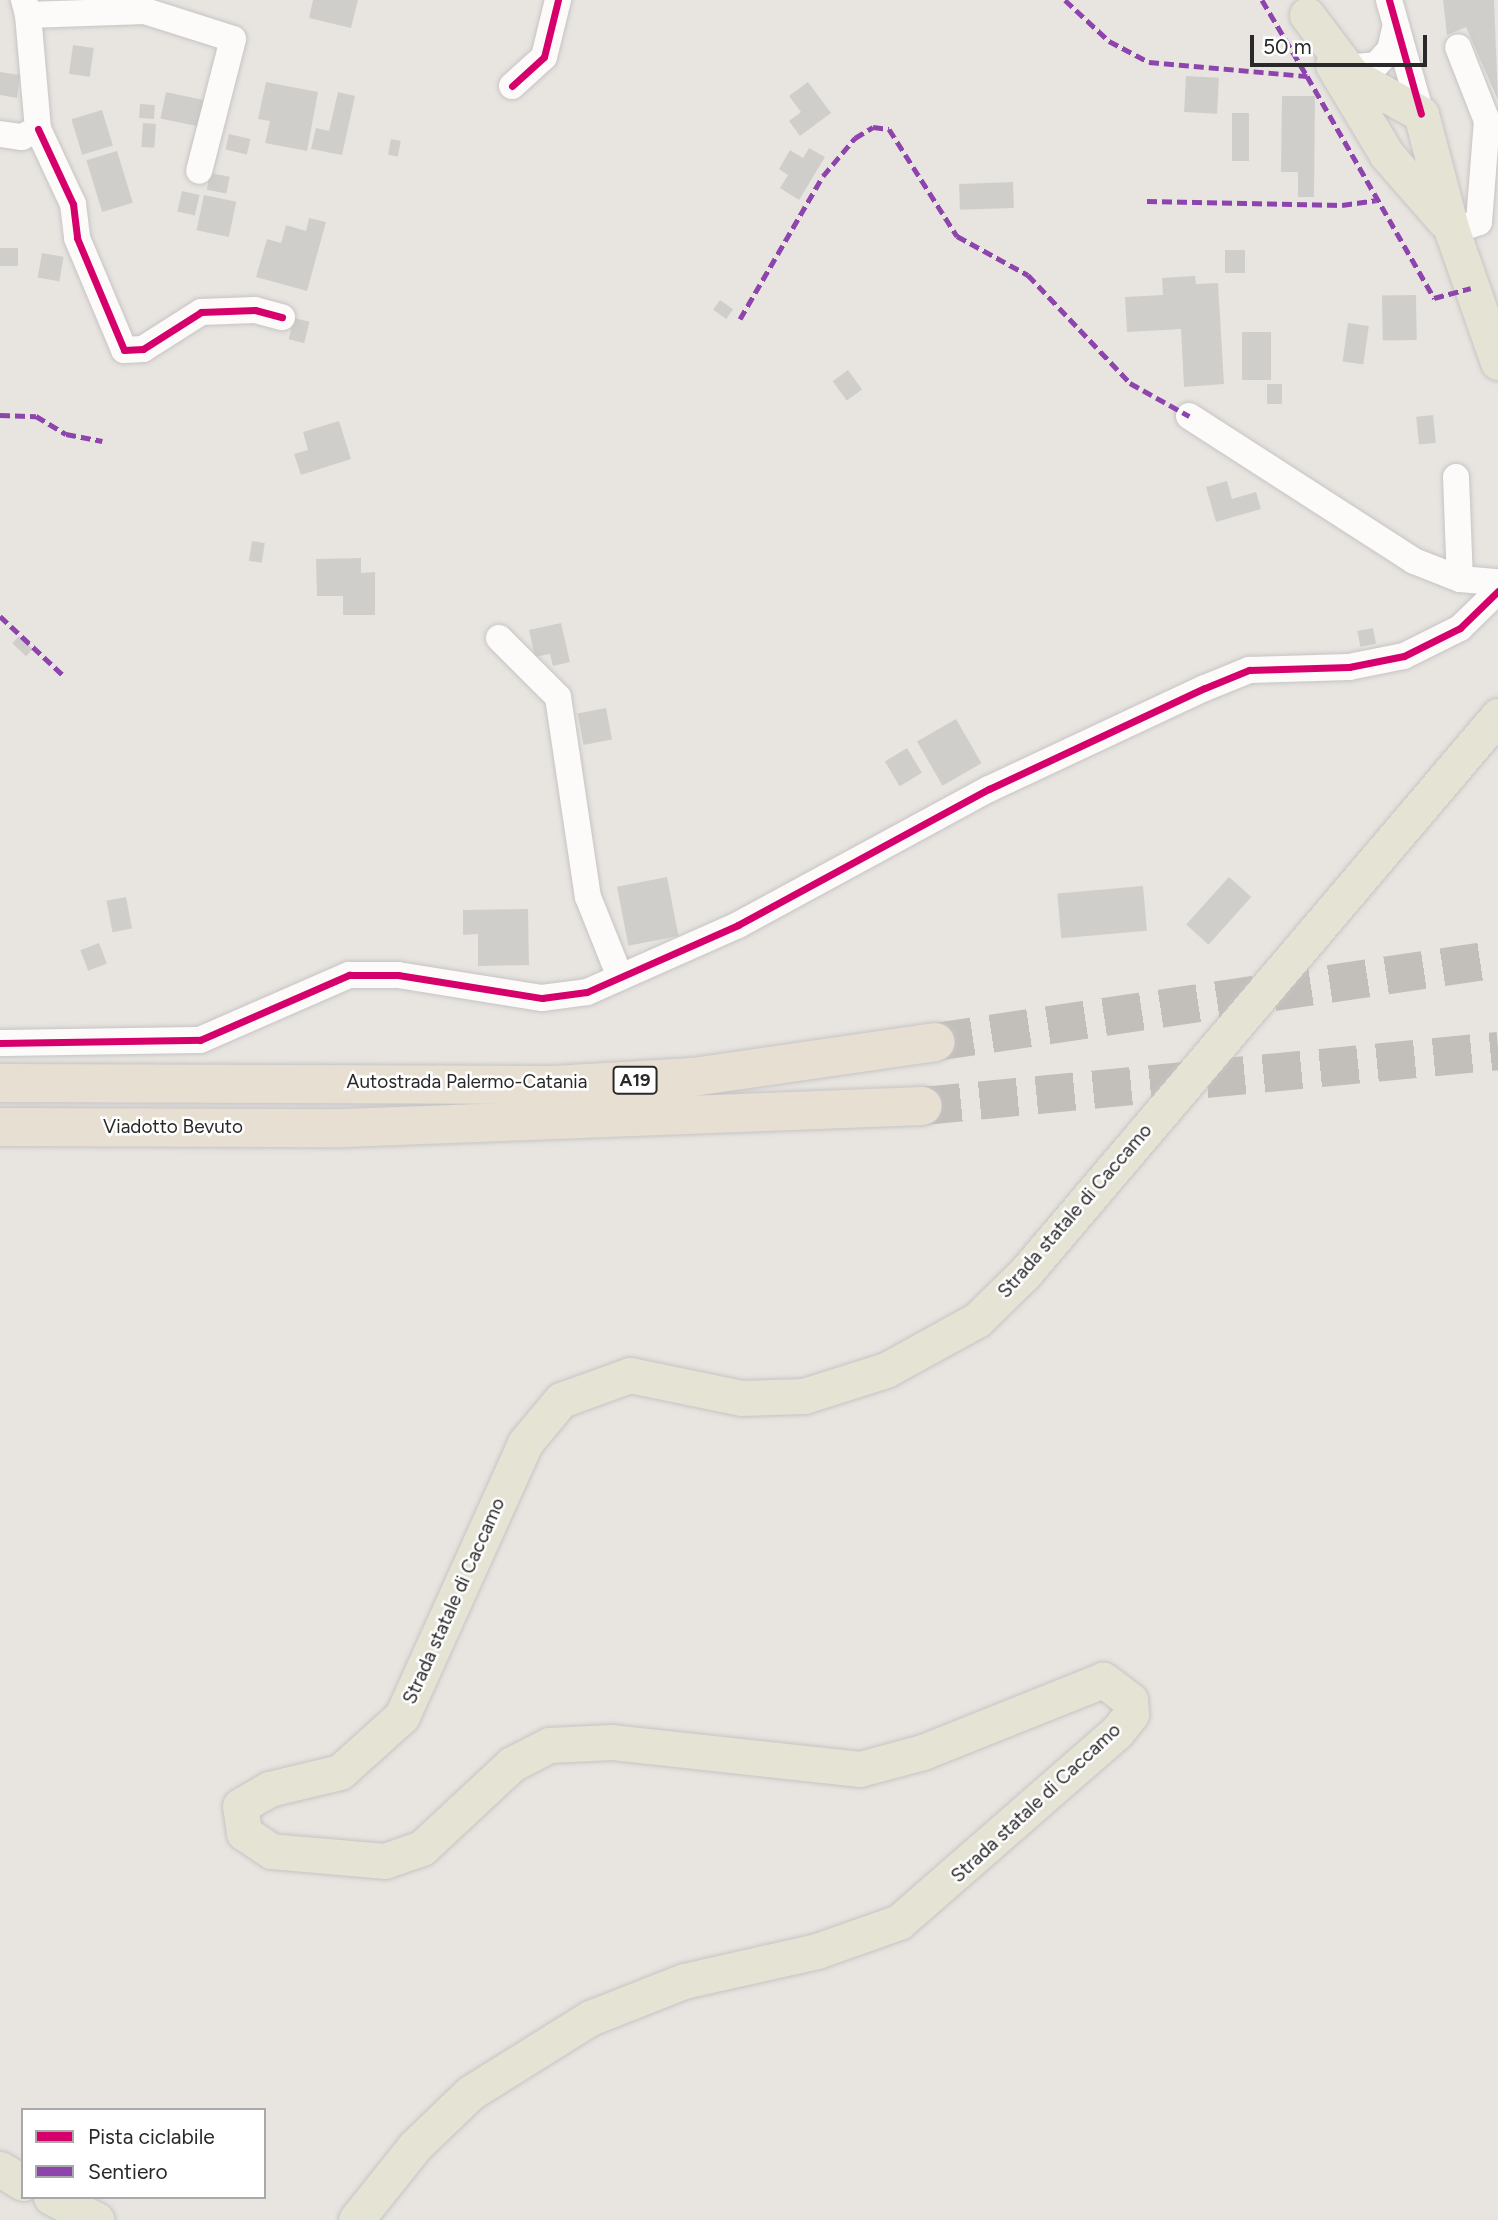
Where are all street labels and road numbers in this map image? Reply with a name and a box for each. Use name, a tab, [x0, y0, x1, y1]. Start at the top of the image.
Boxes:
road number: A19	[612, 1065, 658, 1094]
street label: Autostrada Palermo-Catania	[347, 1071, 587, 1093]
street label: Viadotto Bevuto	[103, 1116, 243, 1138]
street label: Strada statale di Caccamo	[993, 1119, 1157, 1303]
street label: Strada statale di Caccamo	[398, 1494, 510, 1708]
street label: Strada statale di Caccamo	[947, 1719, 1125, 1887]

